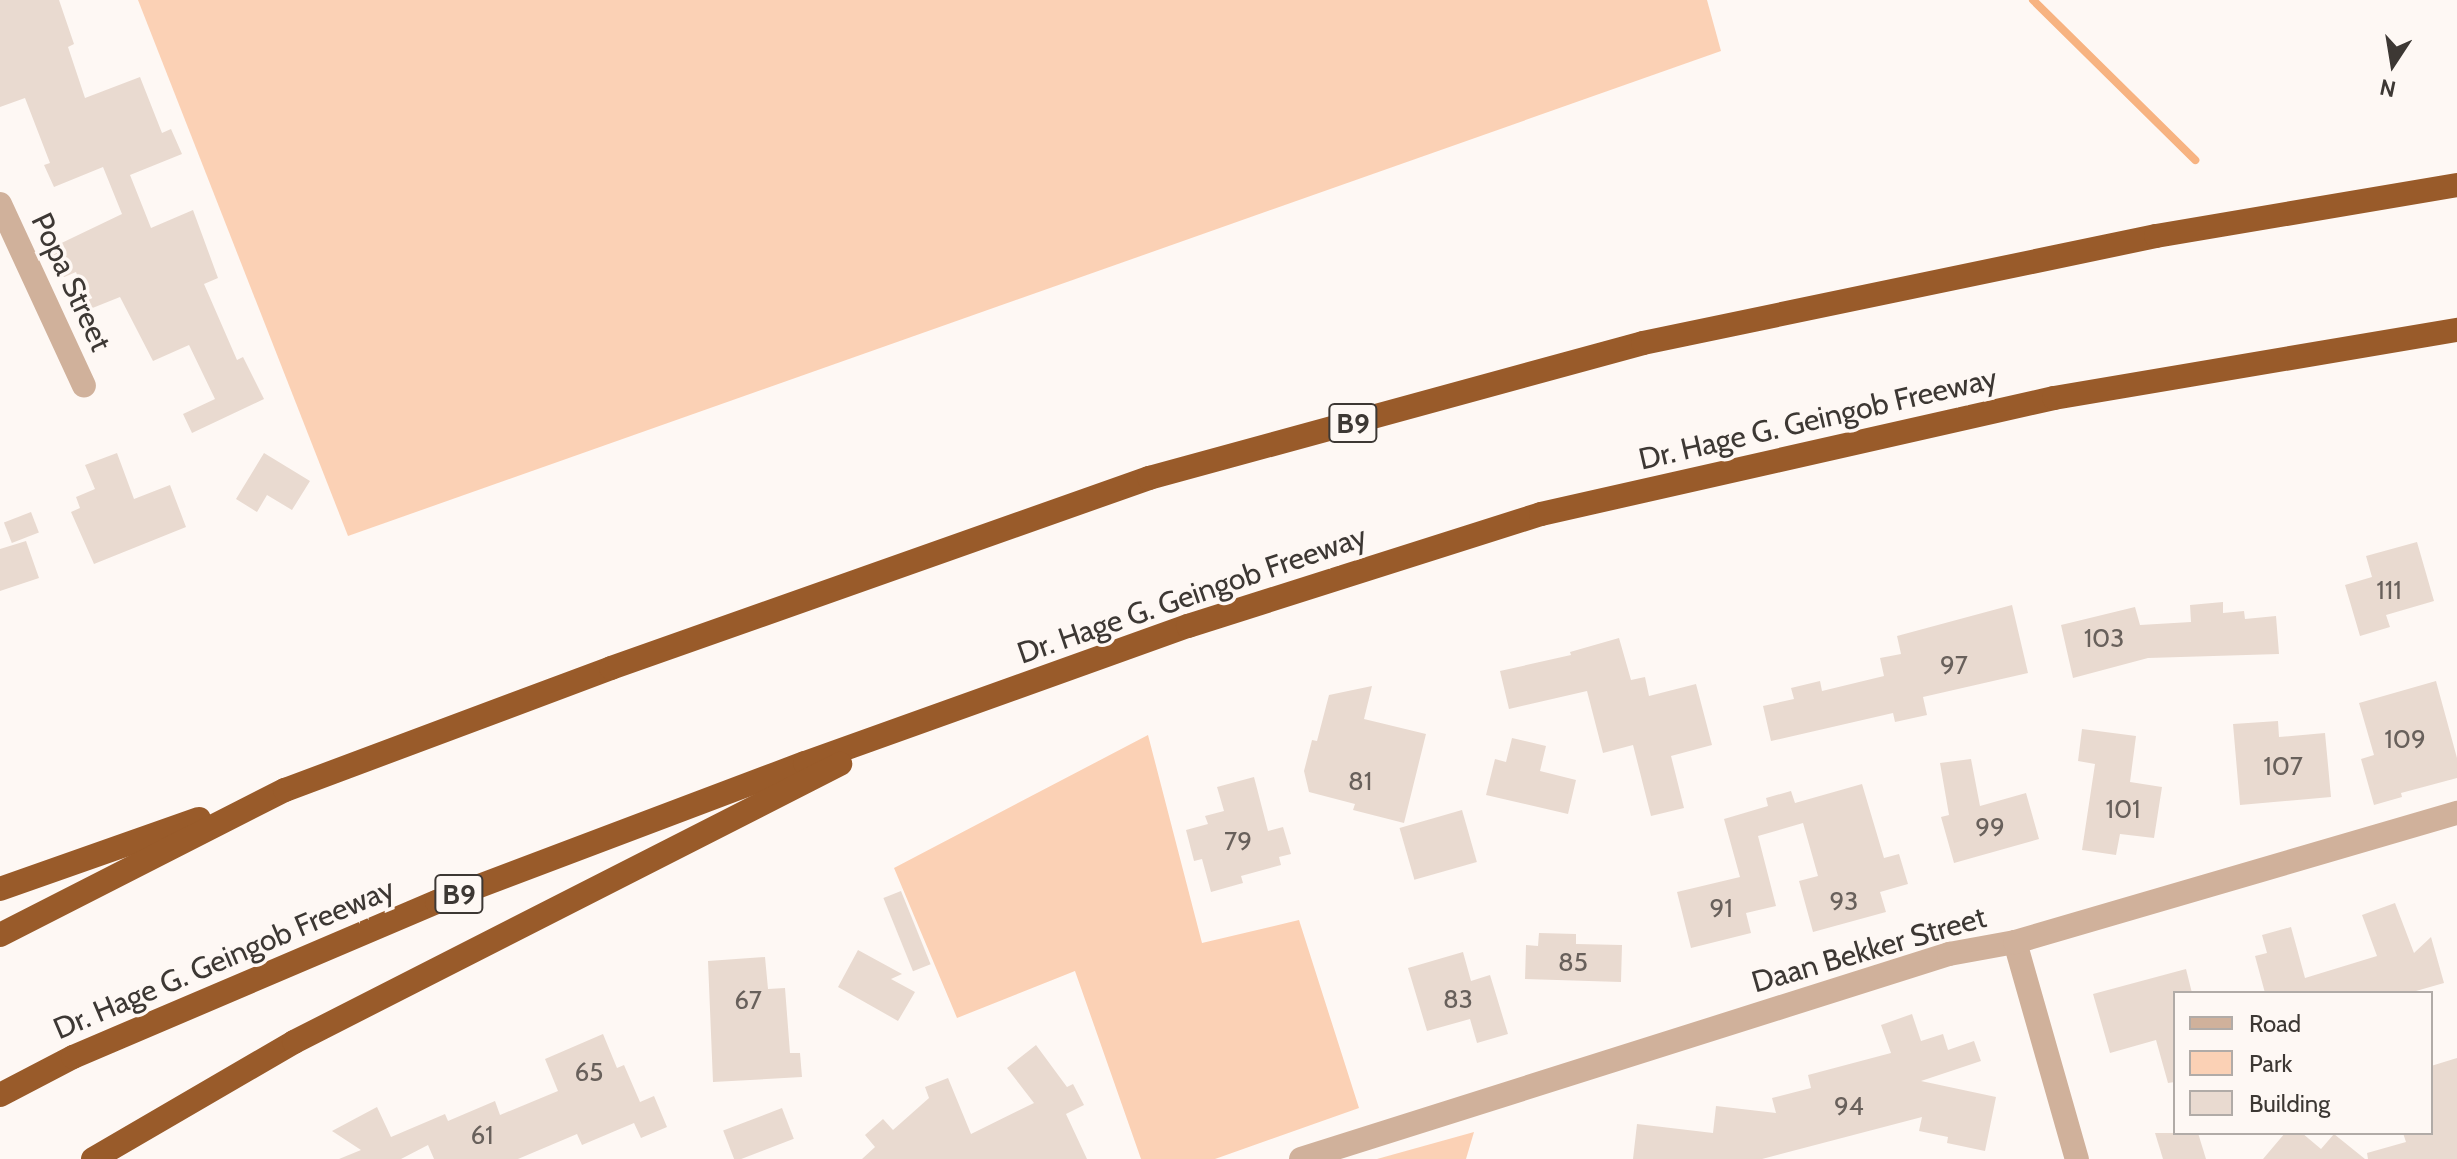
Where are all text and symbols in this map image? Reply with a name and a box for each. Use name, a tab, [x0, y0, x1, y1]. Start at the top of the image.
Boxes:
north arrow	[2353, 24, 2433, 104]
text: N	[2377, 73, 2398, 103]
street label: Popa Street	[23, 207, 119, 357]
street label: Dr. Hage G. Geingob Freeway	[1635, 360, 2001, 478]
road number: B9	[1327, 399, 1379, 447]
street label: Dr. Hage G. Geingob Freeway	[1013, 518, 1371, 672]
house number: 111	[2376, 575, 2402, 607]
house number: 103	[2084, 623, 2124, 655]
house number: 97	[1940, 650, 1968, 682]
house number: 109	[2384, 724, 2426, 756]
house number: 107	[2263, 751, 2303, 783]
house number: 81	[1348, 766, 1372, 798]
house number: 101	[2105, 794, 2141, 826]
house number: 99	[1975, 812, 2005, 844]
house number: 79	[1224, 826, 1252, 858]
road number: B9	[433, 870, 485, 918]
street label: Dr. Hage G. Geingob Freeway	[48, 871, 400, 1047]
house number: 93	[1830, 886, 1858, 918]
house number: 91	[1709, 893, 1733, 925]
street label: Daan Bekker Street	[1748, 899, 1990, 1001]
house number: 85	[1558, 947, 1588, 979]
house number: 83	[1443, 984, 1473, 1016]
house number: 67	[734, 985, 762, 1017]
legend	[2173, 991, 2433, 1135]
text: Road	[2249, 1009, 2301, 1038]
text: Park	[2249, 1049, 2292, 1078]
house number: 65	[575, 1057, 603, 1089]
text: Building	[2249, 1089, 2330, 1118]
house number: 94	[1834, 1091, 1864, 1123]
house number: 61	[470, 1120, 494, 1152]

